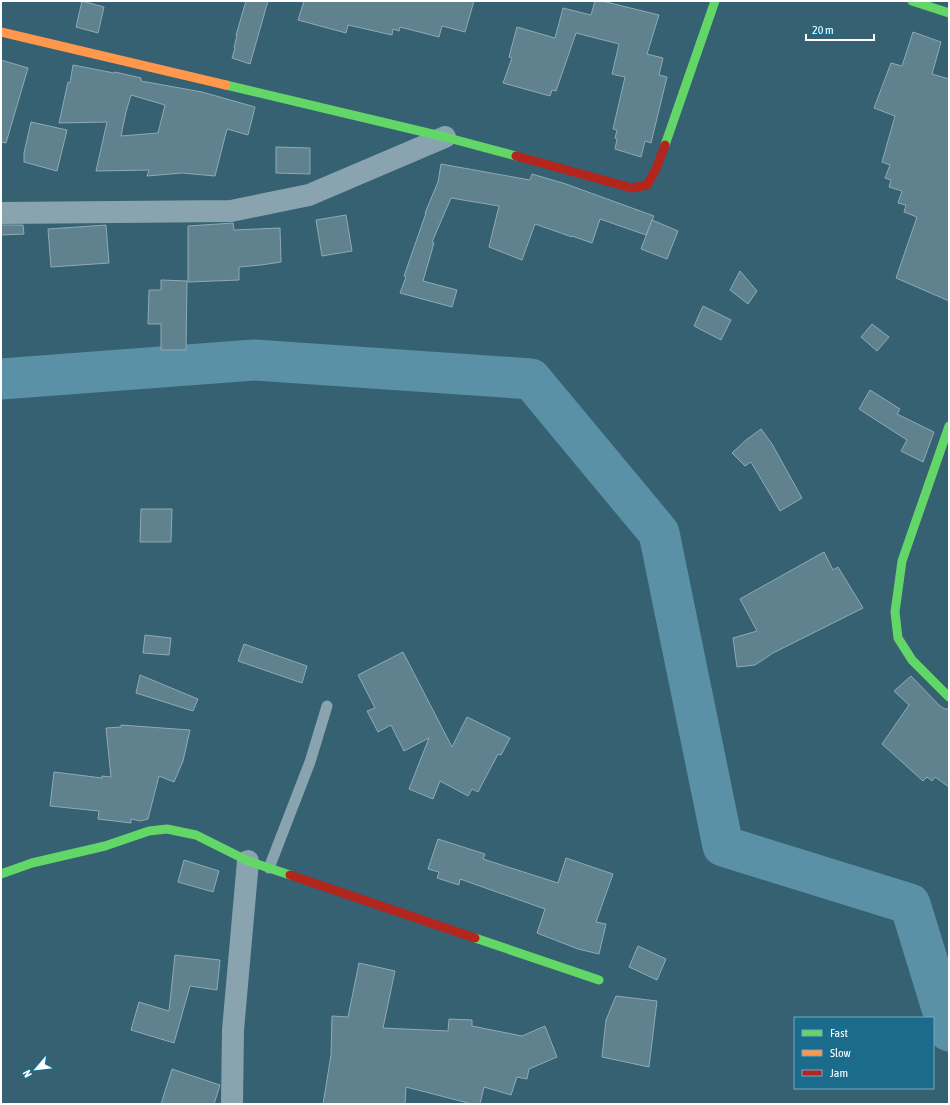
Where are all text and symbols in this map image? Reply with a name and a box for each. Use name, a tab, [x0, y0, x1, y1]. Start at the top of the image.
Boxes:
scale bar	[806, 16, 874, 42]
text: 20 m	[812, 23, 834, 37]
legend	[794, 1017, 934, 1089]
text: Fast	[830, 1026, 848, 1040]
text: Slow	[830, 1046, 851, 1060]
north arrow	[16, 1049, 56, 1089]
text: Jam	[830, 1066, 848, 1080]
text: N	[20, 1068, 34, 1079]

